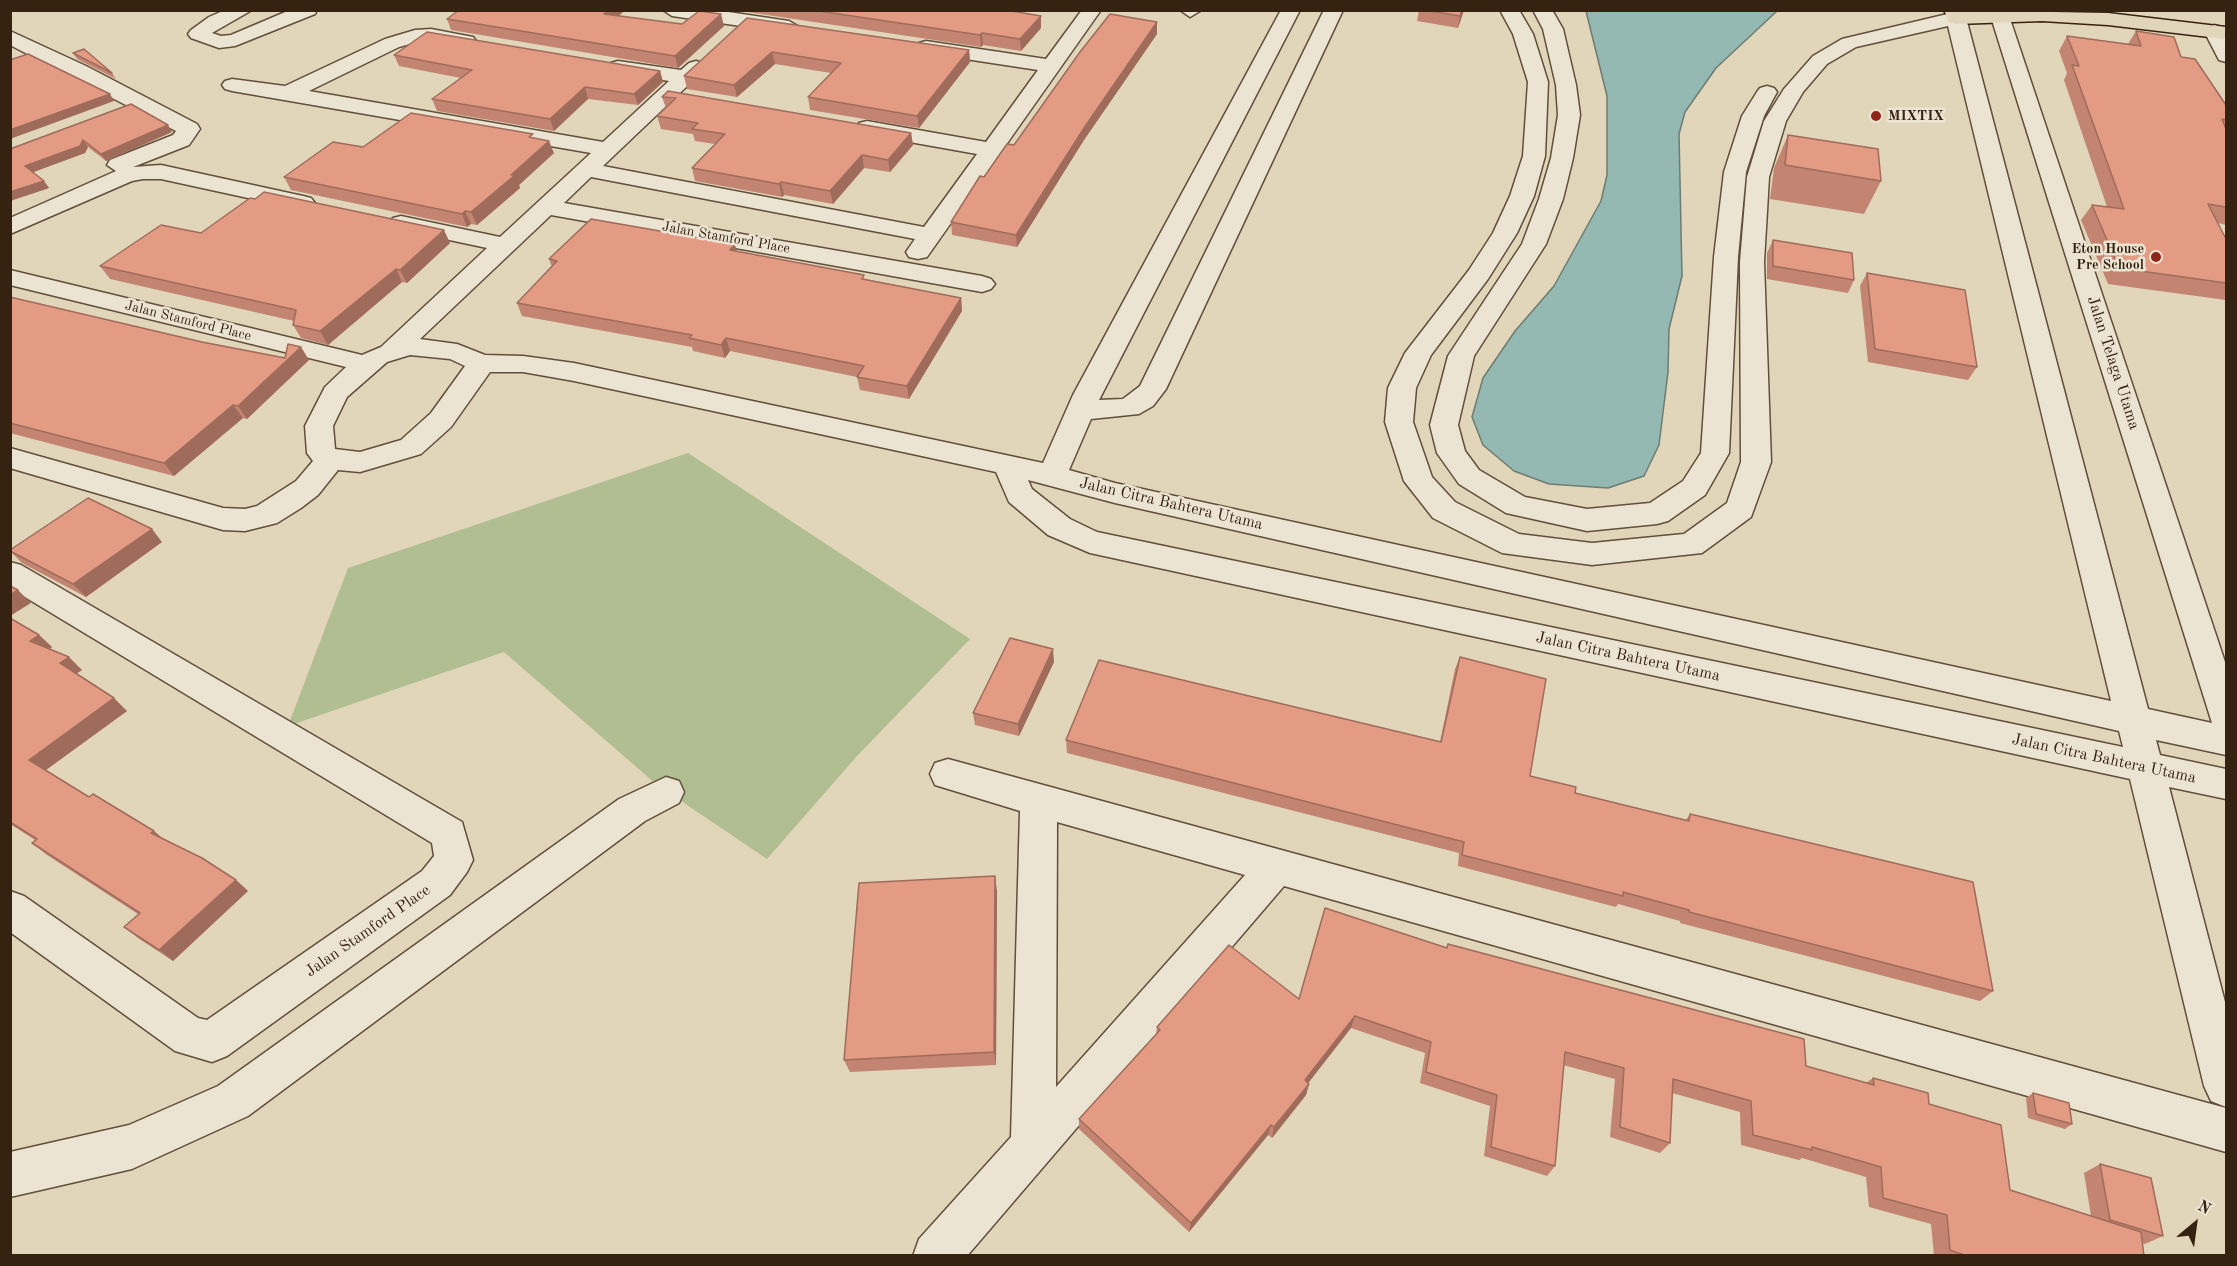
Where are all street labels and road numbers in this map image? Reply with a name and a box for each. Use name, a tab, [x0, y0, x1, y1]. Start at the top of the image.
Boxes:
street label: Jalan Stamford Place	[661, 218, 791, 258]
street label: Jalan Telaga Utama	[2082, 294, 2144, 432]
street label: Jalan Stamford Place	[123, 297, 253, 345]
street label: Jalan Citra Bahtera Utama	[1077, 474, 1265, 534]
street label: Jalan Citra Bahtera Utama	[1534, 628, 1722, 686]
street label: Jalan Citra Bahtera Utama	[2010, 730, 2198, 788]
street label: Jalan Stamford Place	[302, 881, 434, 981]

